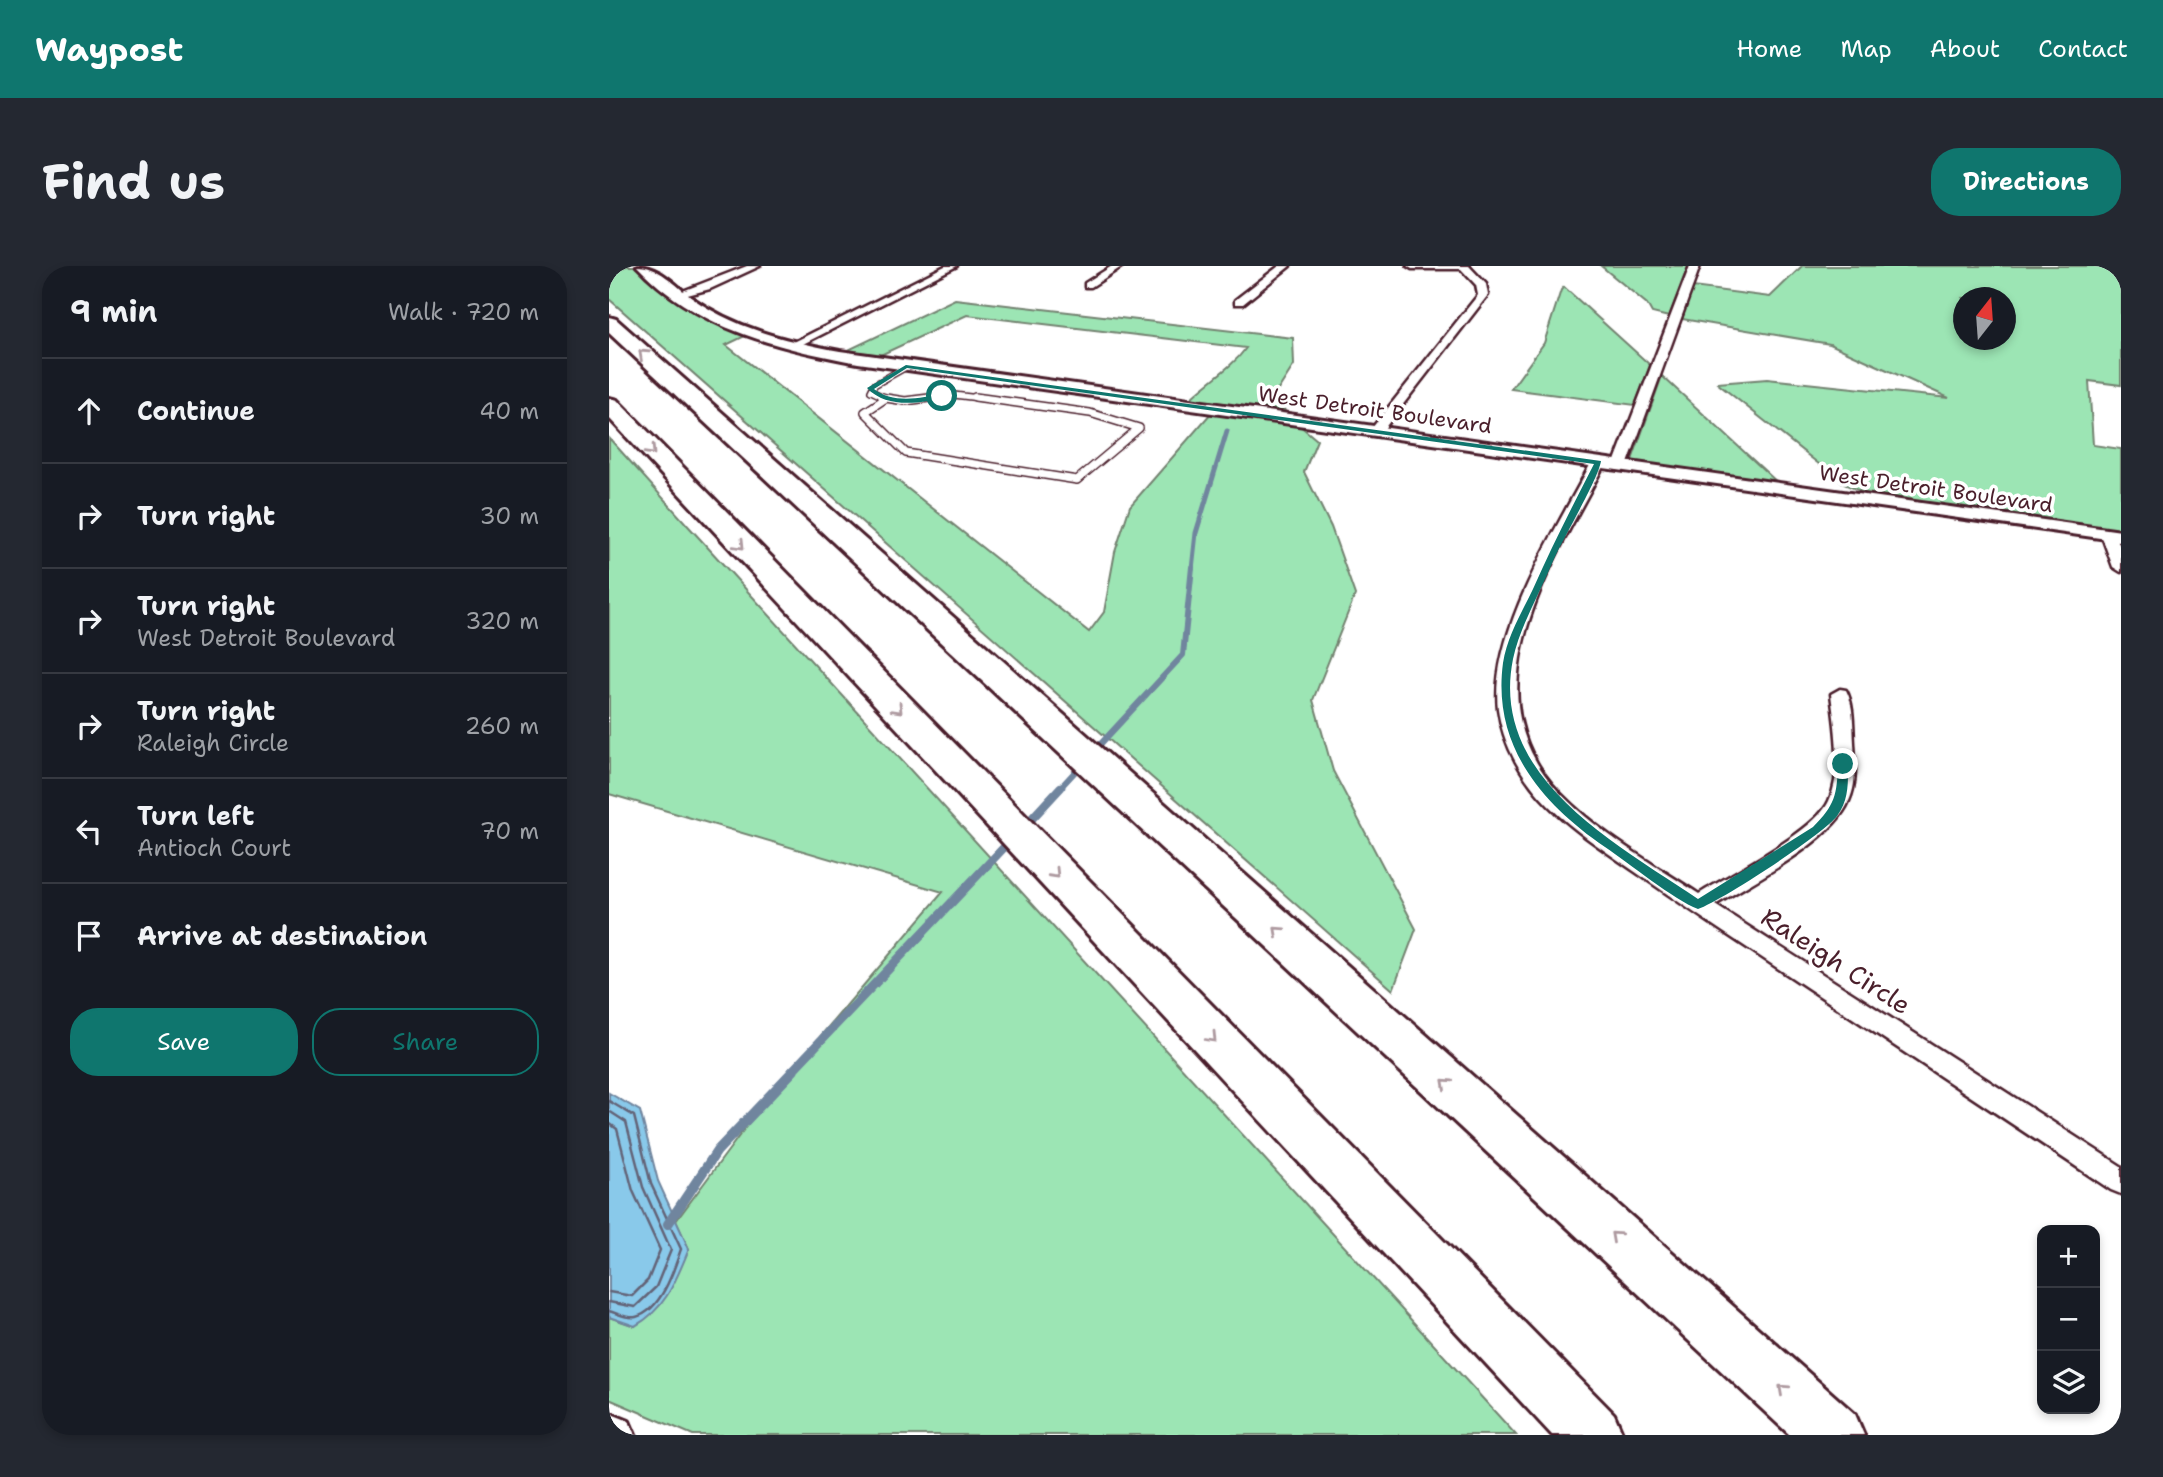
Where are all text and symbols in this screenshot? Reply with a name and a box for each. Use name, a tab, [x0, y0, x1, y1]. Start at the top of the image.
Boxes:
text: Waypost	[35, 27, 183, 72]
text: Home	[1736, 33, 1802, 65]
text: Map	[1840, 33, 1892, 65]
text: About	[1930, 33, 2000, 65]
text: Contact	[2038, 33, 2128, 65]
button: Directions	[1931, 148, 2121, 216]
text: Find us	[42, 149, 225, 215]
north arrow	[1953, 287, 2016, 350]
text: 9 min	[70, 291, 157, 332]
text: Walk · 720 m	[388, 297, 539, 327]
one-way arrow	[638, 350, 651, 362]
route start	[926, 380, 957, 411]
street label: West Detroit Boulevard	[1256, 380, 1494, 440]
icon: ahead	[70, 392, 108, 430]
text: Continue	[137, 393, 255, 428]
text: 40 m	[479, 396, 539, 426]
one-way arrow	[643, 443, 655, 456]
street label: West Detroit Boulevard	[1817, 459, 2055, 519]
icon: right	[70, 497, 108, 535]
text: Turn right	[137, 498, 275, 533]
text: 30 m	[480, 501, 539, 531]
one-way arrow	[732, 537, 745, 550]
text: Turn right	[137, 588, 275, 623]
icon: right	[70, 602, 108, 640]
text: 320 m	[465, 606, 539, 636]
text: West Detroit Boulevard	[137, 623, 395, 653]
text: Turn right	[137, 693, 275, 728]
one-way arrow	[889, 701, 902, 714]
icon: right	[70, 707, 108, 745]
text: 260 m	[465, 711, 539, 741]
text: Raleigh Circle	[137, 728, 289, 758]
route end	[1827, 748, 1858, 779]
text: Turn left	[137, 798, 254, 833]
icon: left	[70, 812, 108, 850]
text: 70 m	[480, 816, 539, 846]
text: Antioch Court	[137, 833, 291, 863]
one-way arrow	[1046, 866, 1059, 879]
street label: Raleigh Circle	[1755, 899, 1918, 1022]
icon: arrive	[70, 917, 108, 955]
text: Arrive at destination	[137, 918, 427, 953]
one-way arrow	[1273, 926, 1286, 939]
button: Save	[70, 1008, 298, 1076]
button: Share	[312, 1008, 539, 1076]
one-way arrow	[1204, 1030, 1217, 1043]
one-way arrow	[1441, 1079, 1454, 1092]
map controls	[2037, 1225, 2100, 1414]
button: +	[2037, 1225, 2100, 1288]
one-way arrow	[1610, 1232, 1623, 1245]
button: −	[2037, 1288, 2100, 1351]
button: layers	[2037, 1351, 2100, 1414]
one-way arrow	[1778, 1385, 1791, 1397]

